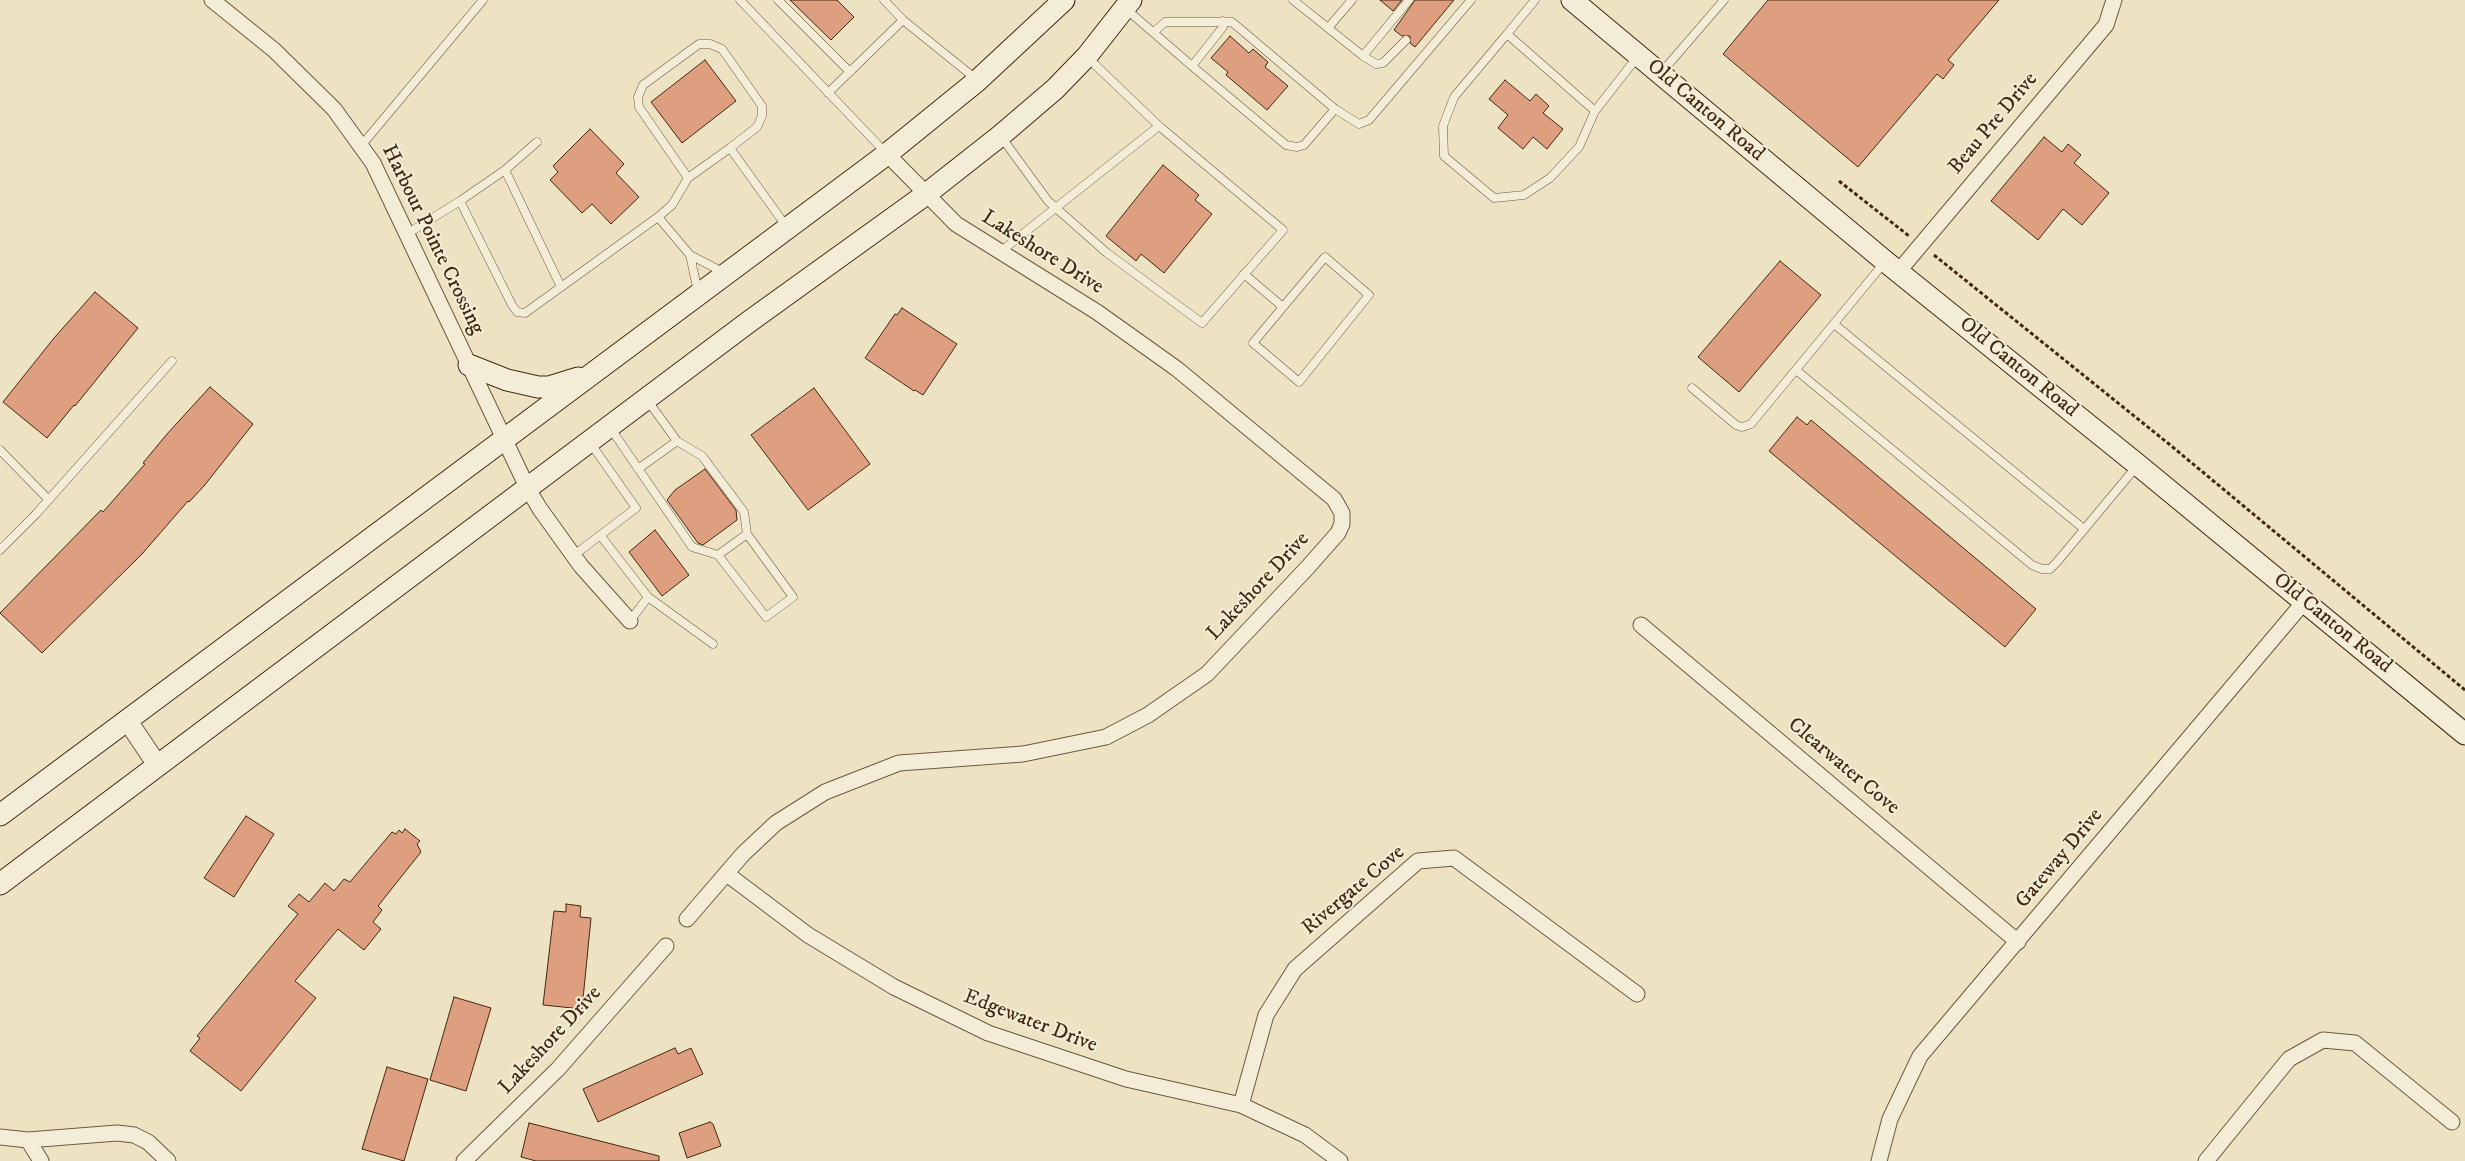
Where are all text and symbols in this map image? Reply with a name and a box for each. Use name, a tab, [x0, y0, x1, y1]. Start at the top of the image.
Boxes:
street label: Old Canton Road	[1641, 55, 1769, 167]
street label: Beau Pre Drive	[1944, 68, 2044, 180]
street label: Harbour Pointe Crossing	[375, 141, 489, 339]
street label: Lakeshore Drive	[976, 206, 1108, 300]
street label: Old Canton Road	[1953, 312, 2083, 424]
street label: Lakeshore Drive	[1202, 528, 1316, 646]
street label: Old Canton Road	[2267, 568, 2397, 680]
street label: Clearwater Cove	[1782, 713, 1904, 821]
street label: Gateway Drive	[2011, 804, 2109, 914]
street label: Rivergate Cove	[1298, 841, 1410, 941]
street label: Lakeshore Drive	[494, 982, 608, 1100]
street label: Edgewater Drive	[960, 985, 1100, 1059]

